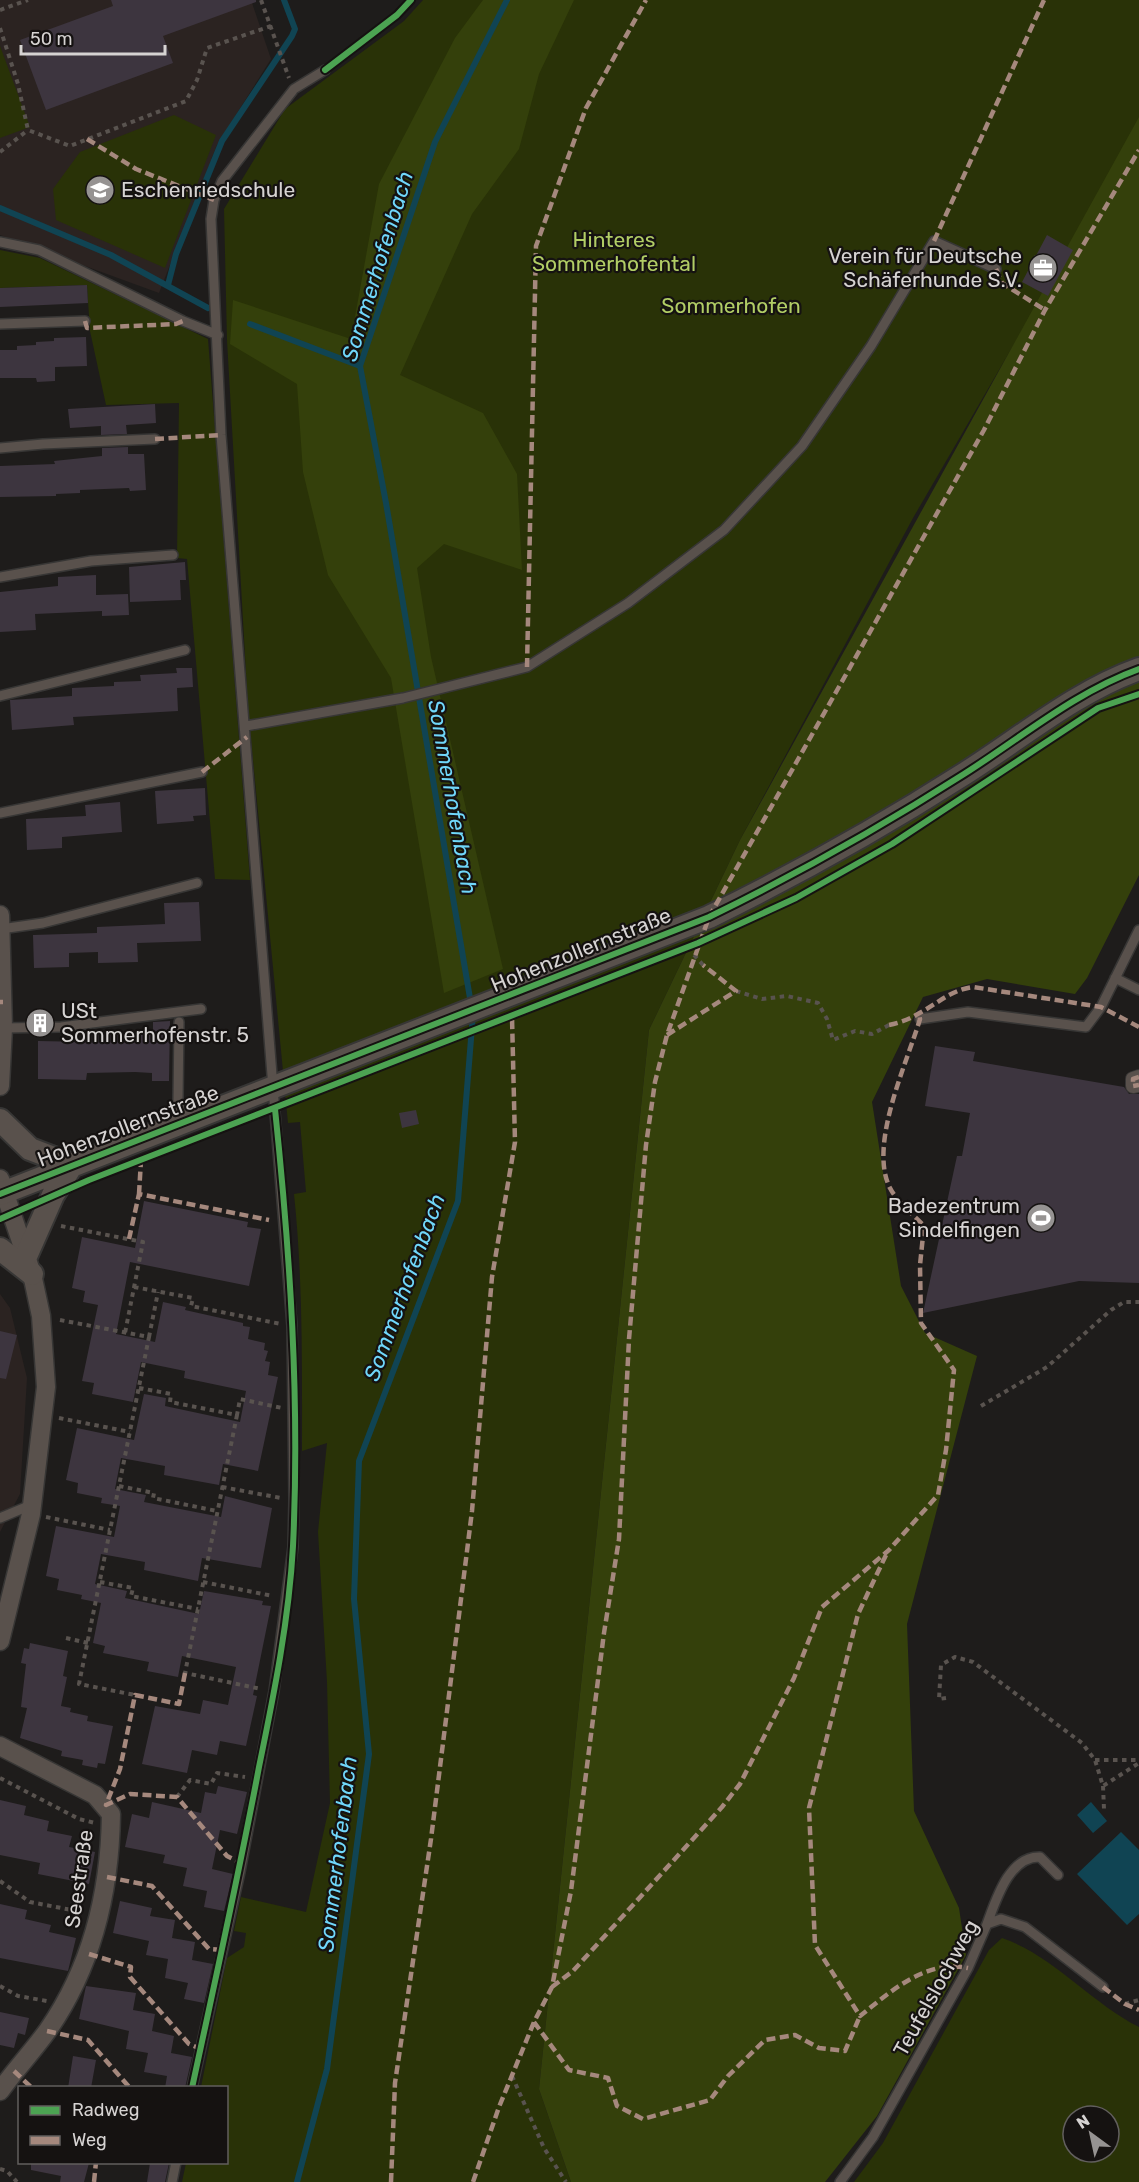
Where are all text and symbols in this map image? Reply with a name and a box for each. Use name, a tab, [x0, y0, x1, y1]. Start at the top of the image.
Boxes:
scale bar	[21, 18, 165, 56]
text: 50 m	[30, 28, 73, 50]
water label: Sommerhofenbach	[336, 168, 419, 364]
school or university icon: Eschenriedschule	[84, 174, 116, 206]
place label: Eschenriedschule	[121, 177, 295, 202]
park label: Hinteres Sommerhofental	[532, 227, 696, 276]
place label: Verein für Deutsche Schäferhunde S.V.	[828, 243, 1022, 292]
office icon: Verein für Deutsche Schäferhunde S.V.	[1027, 252, 1059, 284]
park label: Sommerhofen	[661, 293, 801, 318]
water label: Sommerhofenbach	[422, 698, 483, 897]
street label: Hohenzollernstraße	[487, 902, 675, 997]
place label: USt Sommerhofenstr. 5	[61, 998, 249, 1047]
building icon: USt Sommerhofenstr. 5	[24, 1007, 56, 1039]
street label: Hohenzollernstraße	[34, 1079, 222, 1172]
water label: Sommerhofenbach	[358, 1190, 451, 1384]
place label: Badezentrum Sindelfingen	[888, 1193, 1020, 1242]
sports icon: Badezentrum Sindelfingen	[1025, 1202, 1057, 1234]
water label: Sommerhofenbach	[312, 1755, 363, 1954]
street label: Seestraße	[59, 1828, 98, 1930]
street label: Teufelslochweg	[888, 1915, 983, 2060]
legend	[18, 2086, 228, 2164]
text: Radweg	[72, 2099, 139, 2121]
north arrow	[1061, 2104, 1121, 2164]
text: N	[1073, 2111, 1093, 2133]
text: Weg	[72, 2129, 107, 2151]

